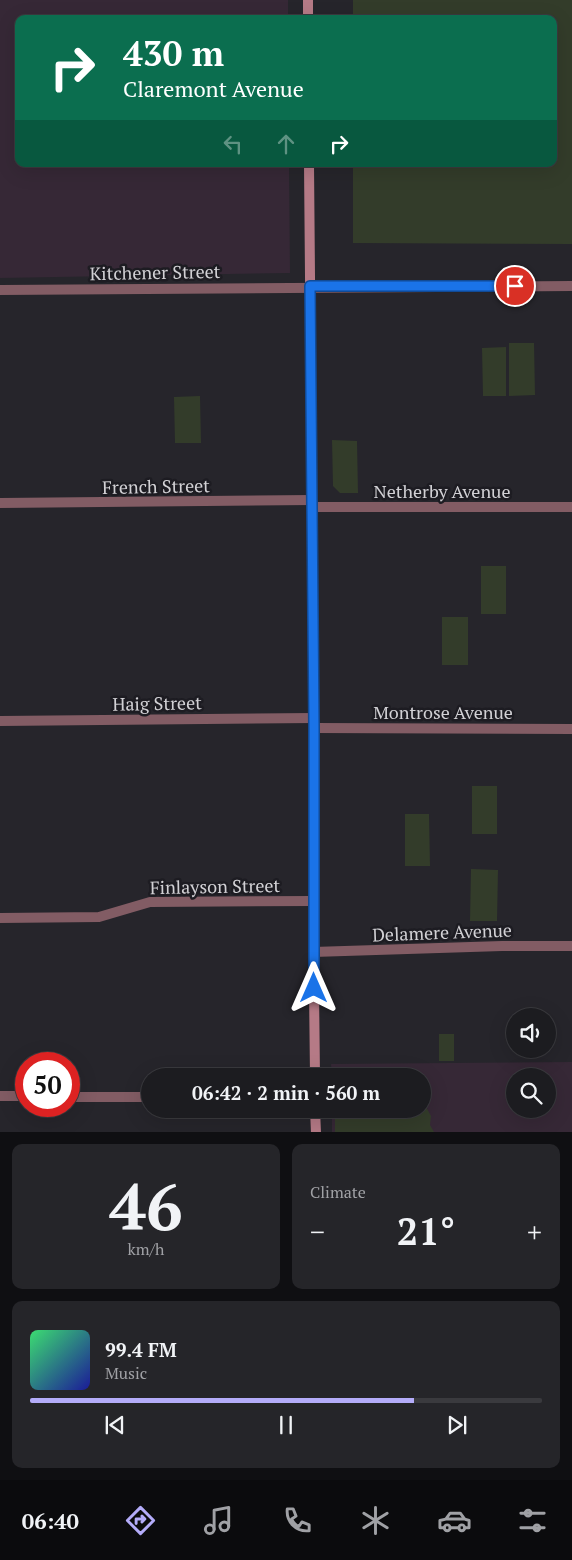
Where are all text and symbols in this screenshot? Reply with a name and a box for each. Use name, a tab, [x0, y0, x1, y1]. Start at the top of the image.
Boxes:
text: 430 m	[123, 30, 224, 76]
icon: right	[40, 35, 105, 100]
text: Claremont Avenue	[123, 74, 304, 103]
icon: left	[219, 130, 247, 158]
icon: ahead	[272, 130, 300, 158]
icon: right	[325, 130, 353, 158]
street label: Kitchener Street	[89, 259, 221, 285]
pin	[494, 265, 536, 307]
icon: arrive	[501, 272, 529, 300]
street label: French Street	[102, 473, 210, 499]
street label: Netherby Avenue	[374, 479, 510, 503]
street label: Haig Street	[112, 690, 202, 716]
street label: Montrose Avenue	[373, 700, 513, 724]
street label: Finlayson Street	[150, 873, 281, 899]
street label: Delamere Avenue	[372, 918, 512, 946]
position arrow	[287, 961, 339, 1013]
map controls	[506, 1008, 556, 1118]
button: sound	[506, 1008, 556, 1058]
speed limit sign: 50	[15, 1052, 80, 1117]
button: search	[506, 1068, 556, 1118]
text: 06:42 · 2 min · 560 m	[192, 1080, 380, 1105]
text: 46	[109, 1162, 183, 1249]
text: Climate	[310, 1181, 366, 1203]
text: 21°	[397, 1206, 455, 1256]
text: −	[310, 1213, 325, 1250]
text: +	[527, 1213, 542, 1250]
text: km/h	[128, 1238, 164, 1260]
text: 99.4 FM	[105, 1337, 177, 1362]
text: Music	[105, 1362, 147, 1384]
icon: previous	[101, 1411, 129, 1439]
icon: pause	[272, 1411, 300, 1439]
icon: next	[443, 1411, 471, 1439]
icon: directions	[123, 1503, 158, 1538]
icon: music	[201, 1503, 236, 1538]
icon: phone	[280, 1503, 315, 1538]
icon: climate	[358, 1503, 393, 1538]
icon: car	[437, 1503, 472, 1538]
icon: filters	[515, 1503, 550, 1538]
text: 06:40	[22, 1506, 79, 1535]

